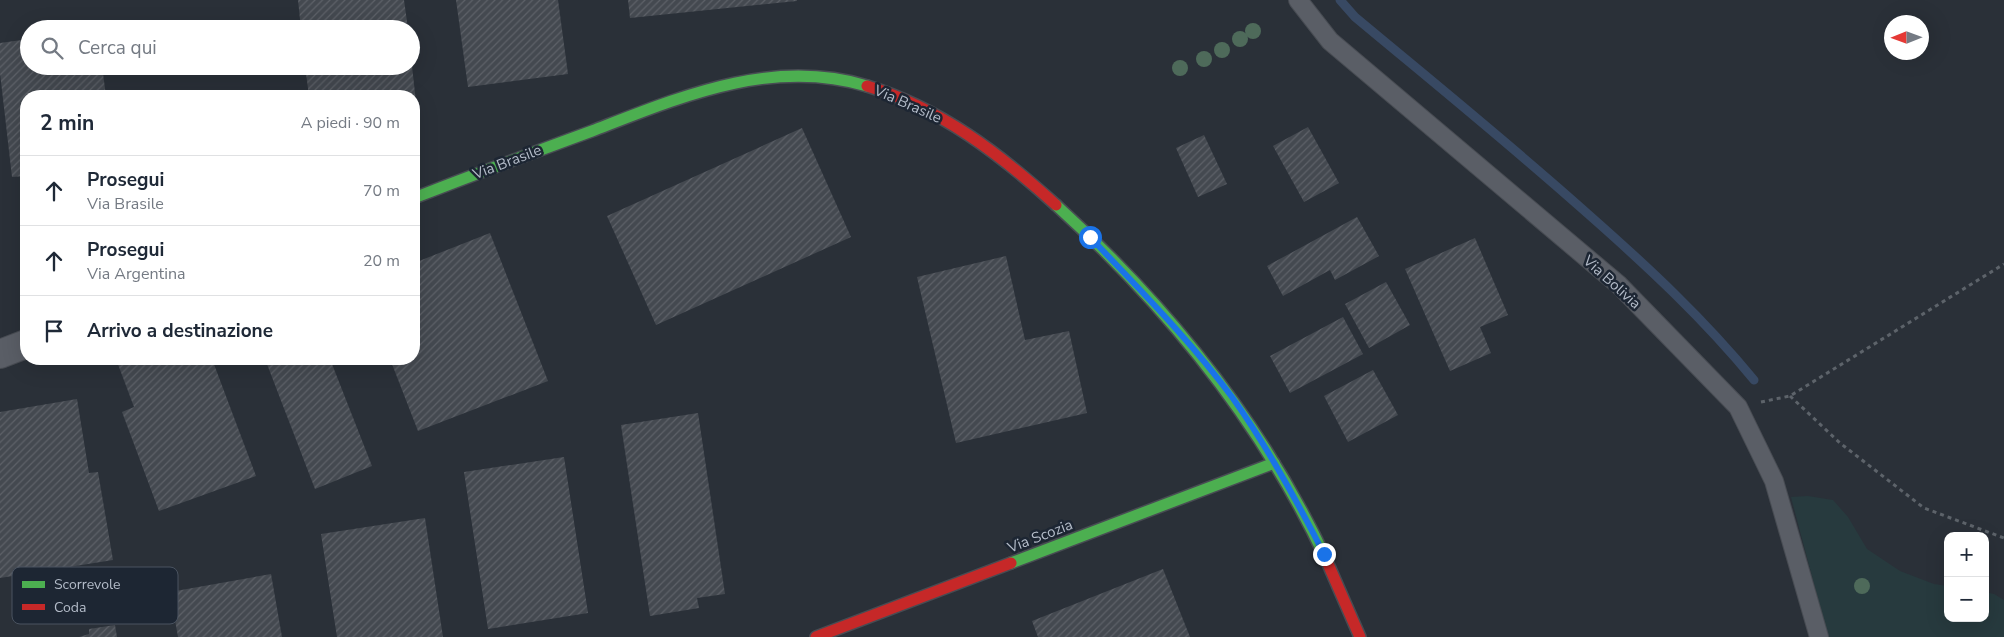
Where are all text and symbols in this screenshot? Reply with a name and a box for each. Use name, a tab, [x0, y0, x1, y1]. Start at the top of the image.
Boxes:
north arrow	[1884, 15, 1929, 60]
search box	[20, 20, 420, 75]
icon: search	[38, 34, 66, 62]
text: Cerca qui	[78, 35, 157, 61]
street label: Via Brasile	[870, 80, 945, 128]
text: 2 min	[40, 109, 94, 137]
text: A piedi · 90 m	[301, 112, 400, 134]
street label: Via Brasile	[469, 140, 544, 185]
text: Prosegui	[87, 167, 164, 193]
icon: ahead	[40, 177, 68, 205]
text: 70 m	[363, 180, 400, 202]
text: Via Brasile	[87, 193, 164, 215]
route start	[1079, 226, 1102, 249]
text: Prosegui	[87, 237, 164, 263]
icon: ahead	[40, 247, 68, 275]
text: 20 m	[363, 250, 400, 272]
street label: Via Bolivia	[1578, 250, 1645, 313]
text: Via Argentina	[87, 263, 185, 285]
icon: arrive	[40, 317, 68, 345]
text: Arrivo a destinazione	[87, 318, 273, 344]
street label: Via Scozia	[1004, 514, 1075, 558]
map controls	[1944, 532, 1989, 622]
button: +	[1944, 532, 1989, 577]
route end	[1313, 543, 1336, 566]
legend	[12, 567, 178, 624]
text: Scorrevole	[54, 575, 120, 594]
button: −	[1944, 577, 1989, 622]
text: Coda	[54, 598, 86, 617]

